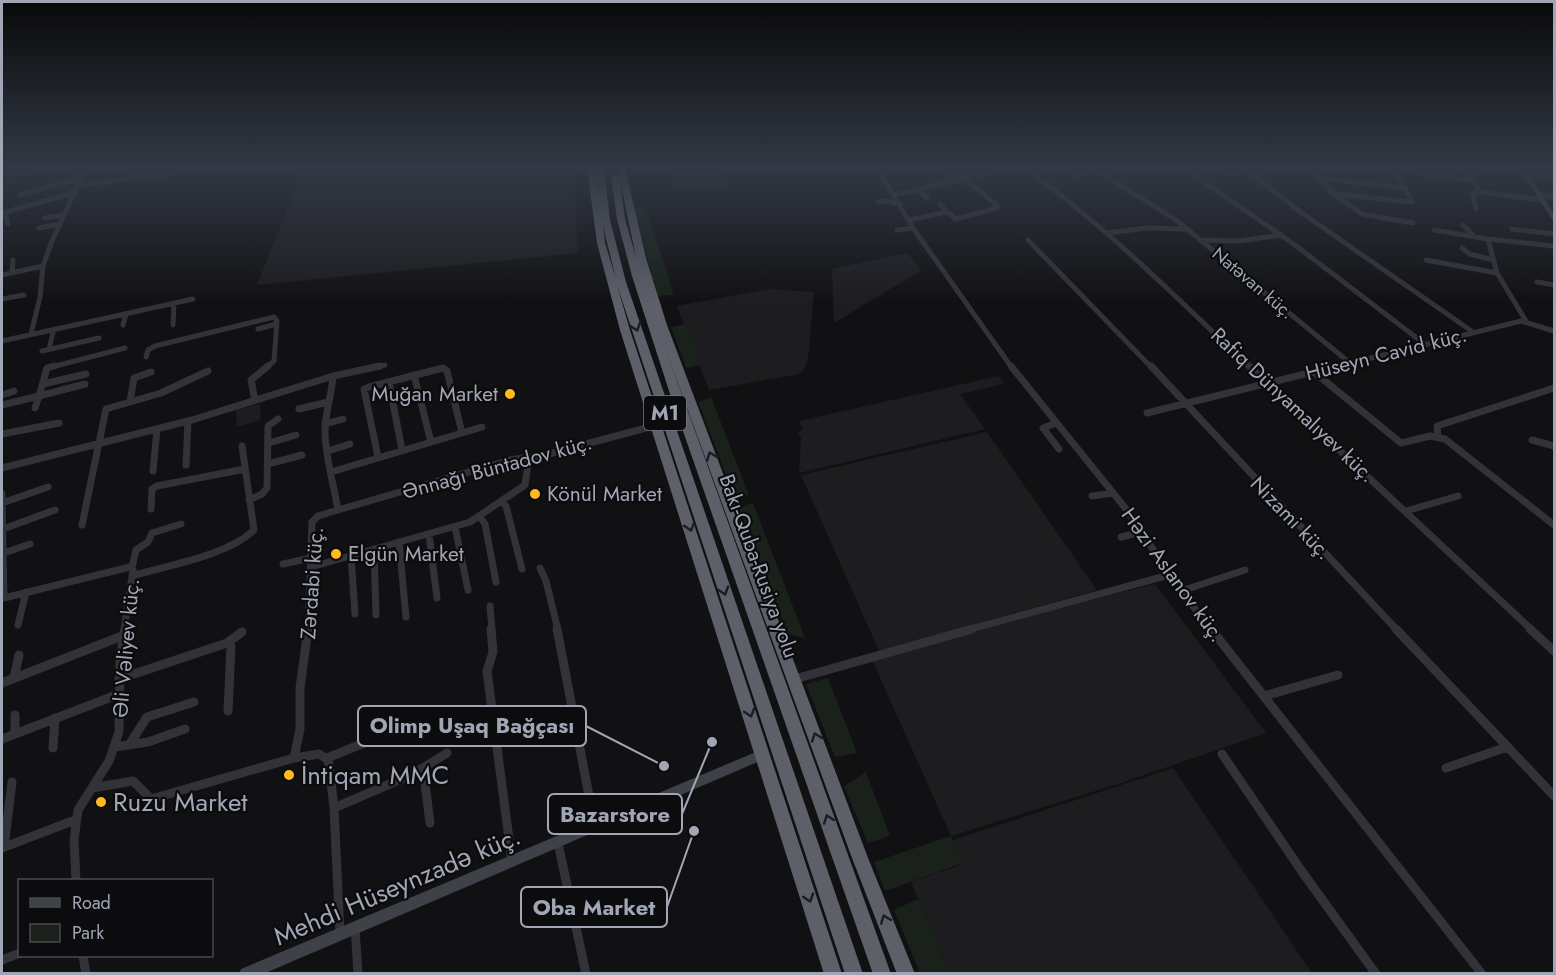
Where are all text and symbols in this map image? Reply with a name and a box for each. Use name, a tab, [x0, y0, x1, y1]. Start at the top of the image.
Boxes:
street label: Natəvan küç.	[1206, 241, 1300, 325]
street label: Hüseyn Cavid küç.	[1302, 319, 1470, 389]
one-way arrow	[628, 321, 641, 332]
street label: Rafiq Dünyamalıyev küç.	[1204, 321, 1382, 489]
place label: Muğan Market	[371, 379, 498, 409]
marker: Muğan Market	[503, 387, 517, 401]
road number: M1	[644, 396, 686, 430]
street label: Ənnağı Büntadov küç.	[399, 427, 595, 507]
one-way arrow	[705, 451, 718, 462]
street label: Nizami küç.	[1243, 469, 1339, 567]
street label: Bakı-Quba-Rusiya yolu	[712, 470, 806, 662]
place label: Könül Market	[547, 479, 662, 509]
marker: Könül Market	[528, 487, 542, 501]
street label: Həzi Aslanov küç.	[1114, 502, 1232, 648]
one-way arrow	[682, 521, 695, 532]
street label: Zərdabi küç.	[293, 526, 331, 640]
place label: Elgün Market	[348, 539, 464, 569]
marker: Elgün Market	[329, 547, 343, 561]
street label: Əli Vəliyev küç.	[105, 577, 147, 719]
one-way arrow	[717, 585, 729, 596]
callout: Olimp Uşaq Bağçası	[358, 706, 586, 746]
one-way arrow	[742, 707, 755, 718]
text: Olimp Uşaq Bağçası	[370, 709, 574, 741]
one-way arrow	[810, 732, 823, 743]
place label: İntiqam MMC	[301, 756, 449, 794]
marker: İntiqam MMC	[282, 768, 296, 782]
place label: Ruzu Market	[113, 783, 248, 821]
callout: Bazarstore	[548, 794, 682, 834]
marker: Ruzu Market	[94, 795, 108, 809]
text: Bazarstore	[560, 798, 670, 830]
one-way arrow	[822, 815, 835, 825]
street label: Mehdi Hüseynzadə küç.	[268, 817, 526, 955]
legend	[18, 879, 213, 957]
callout: Oba Market	[521, 887, 667, 927]
text: Road	[72, 890, 111, 916]
text: Oba Market	[533, 891, 655, 923]
one-way arrow	[802, 892, 814, 903]
one-way arrow	[880, 914, 893, 925]
text: Park	[72, 920, 104, 946]

